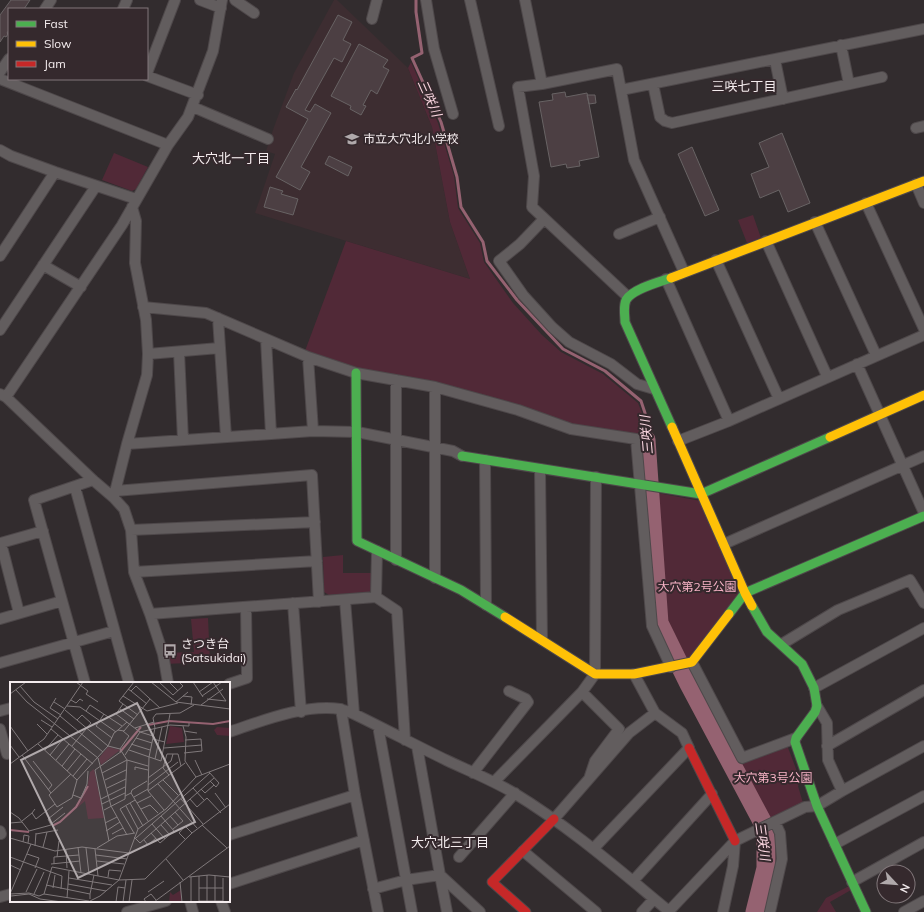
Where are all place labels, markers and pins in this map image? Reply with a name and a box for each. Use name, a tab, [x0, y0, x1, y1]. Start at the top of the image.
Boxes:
school or university icon: 市立大穴北小学校	[344, 131, 360, 147]
place label: 市立大穴北小学校	[363, 131, 459, 146]
place label: さつき台 (Satsukidai)	[181, 636, 247, 665]
bus stop icon: さつき台 (Satsukidai)	[162, 643, 178, 659]

